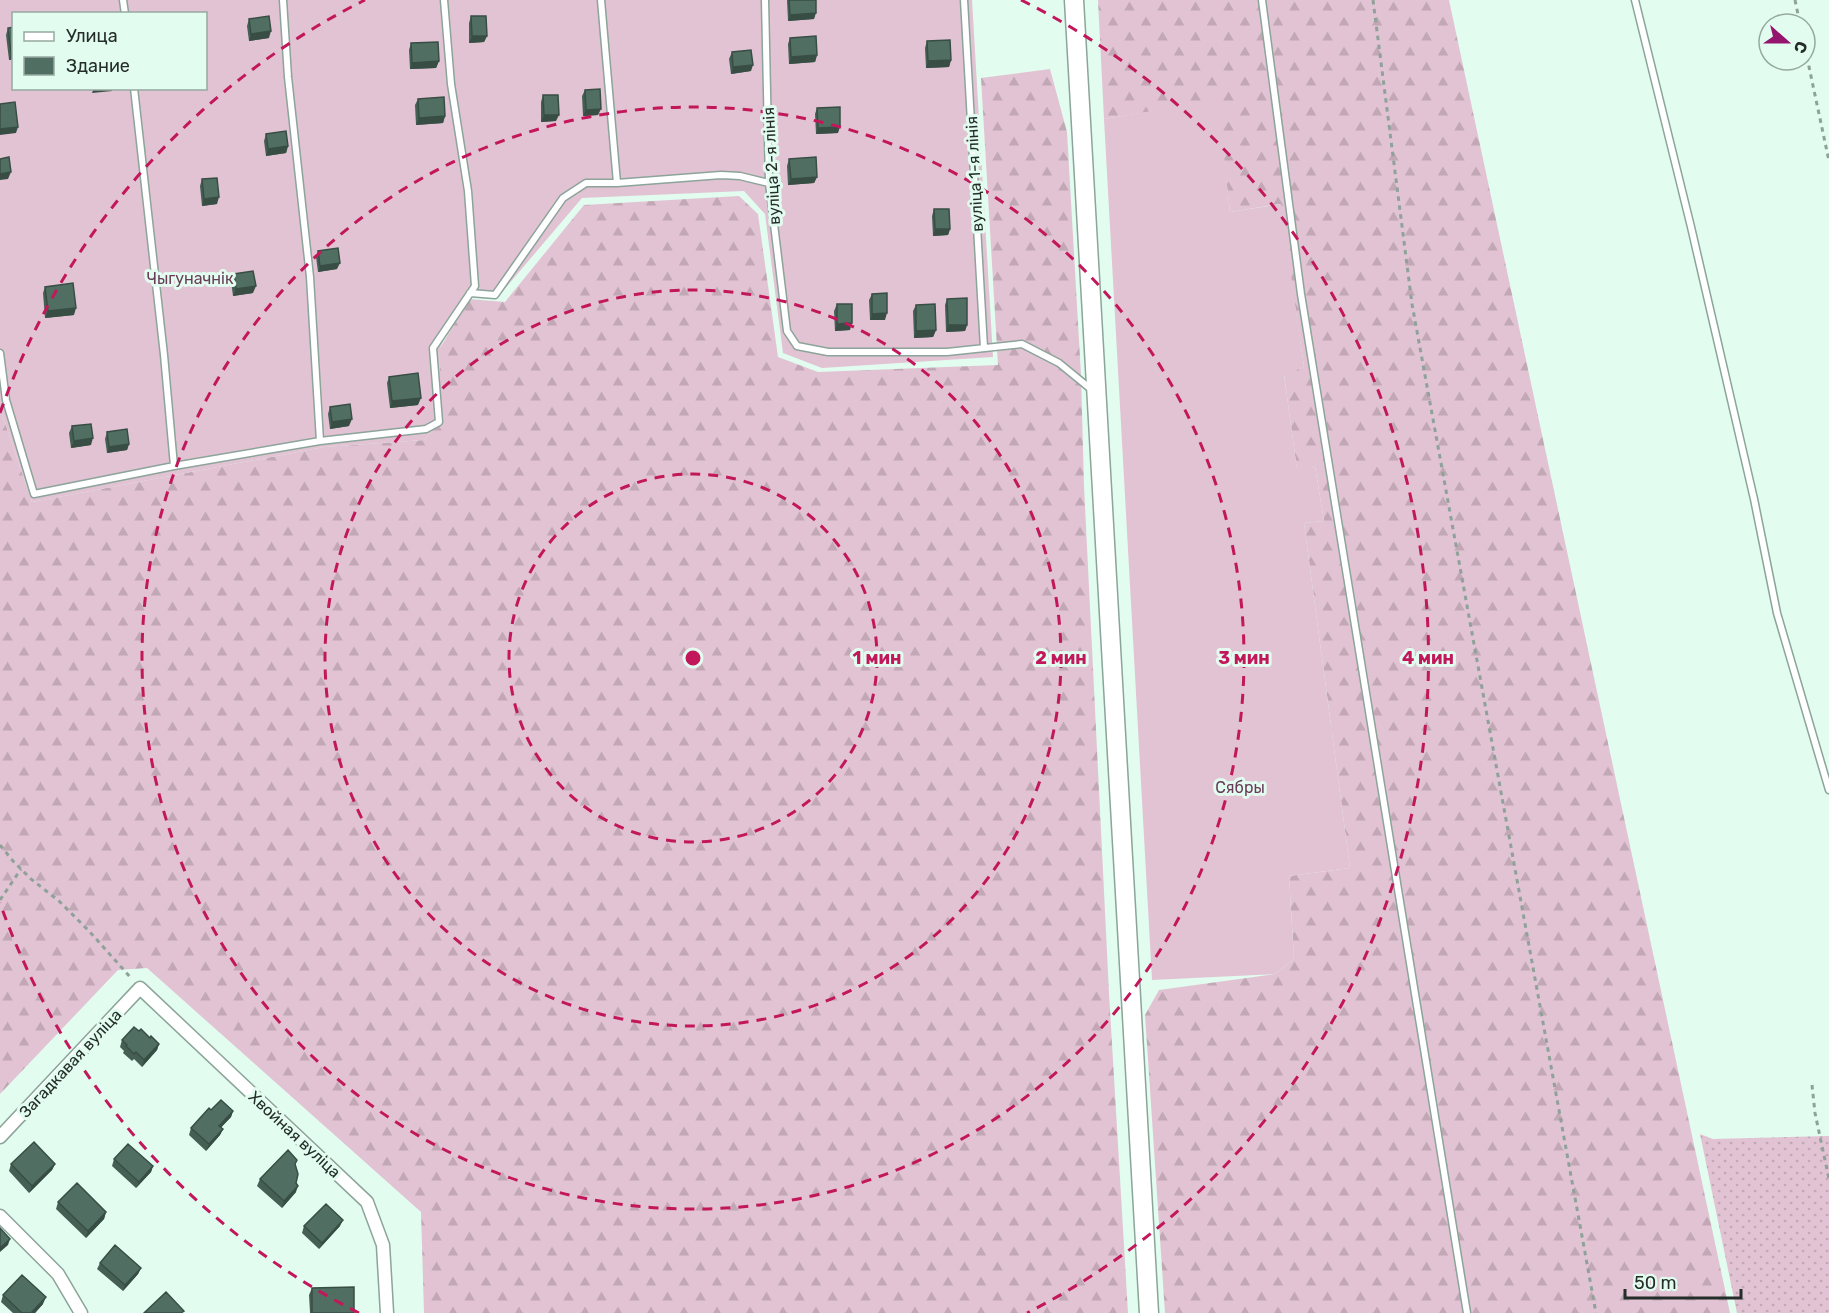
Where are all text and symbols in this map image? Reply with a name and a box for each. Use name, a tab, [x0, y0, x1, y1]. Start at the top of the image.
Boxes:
legend	[12, 12, 207, 90]
north arrow	[1757, 12, 1817, 72]
text: Улица	[66, 25, 118, 47]
text: С	[1790, 39, 1811, 56]
text: Здание	[66, 55, 130, 77]
street label: вуліца 2-я лінія	[759, 107, 784, 225]
street label: вуліца 1-я лінія	[962, 116, 987, 232]
park label: Чыгуначнік	[146, 269, 234, 288]
text: 1 мин	[853, 647, 901, 669]
text: 2 мин	[1035, 647, 1087, 669]
text: 3 мин	[1218, 647, 1270, 669]
text: 4 мин	[1402, 647, 1454, 669]
centre of rings	[683, 648, 703, 668]
park label: Сябры	[1215, 778, 1265, 797]
street label: Загадкавая вуліца	[15, 1005, 125, 1121]
street label: Хвойная вуліца	[245, 1087, 344, 1182]
scale bar	[1625, 1262, 1740, 1300]
text: 50 m	[1634, 1272, 1677, 1294]

